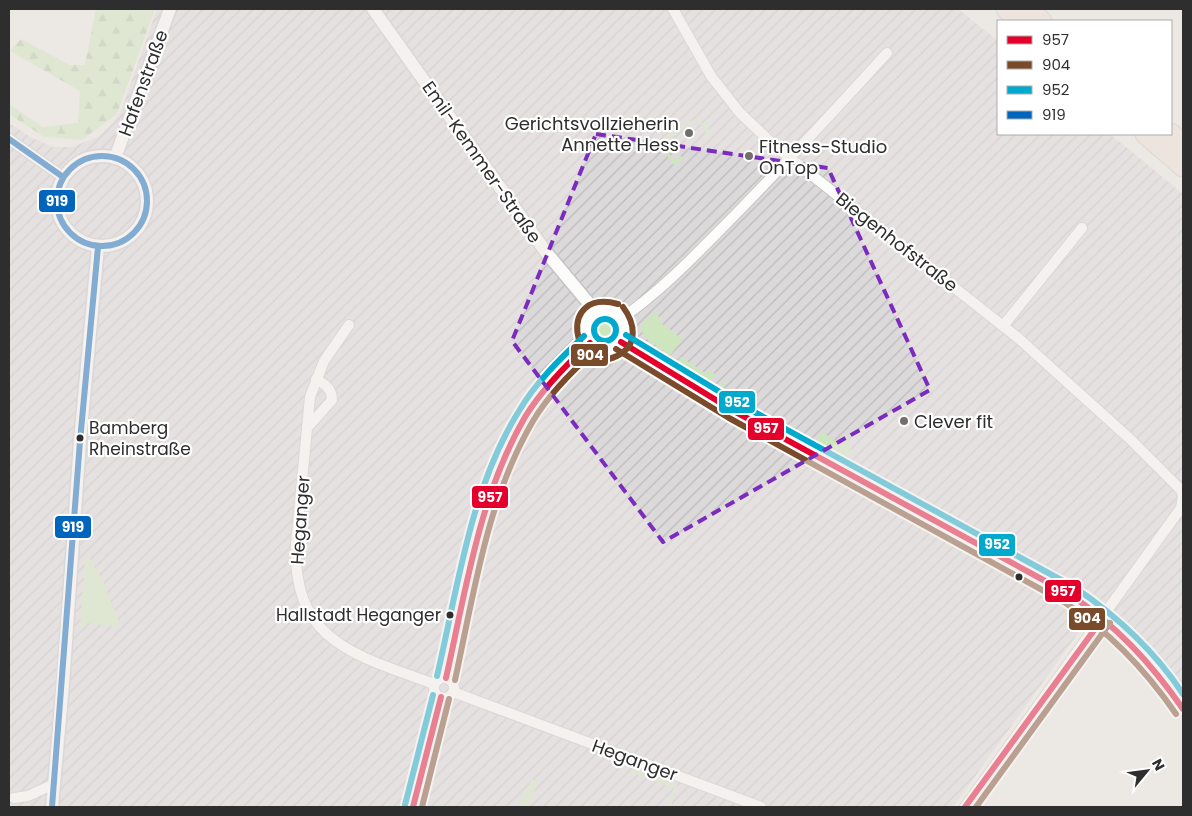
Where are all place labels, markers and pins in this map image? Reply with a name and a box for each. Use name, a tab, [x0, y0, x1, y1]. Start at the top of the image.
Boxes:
place label: Gerichtsvollzieherin Annette Hess	[505, 111, 679, 157]
marker: Gerichtsvollzieherin Annette Hess	[683, 127, 695, 139]
place label: Fitness-Studio OnTop	[759, 134, 887, 180]
marker: Fitness-Studio OnTop	[743, 150, 755, 162]
place label: Clever fit	[914, 409, 993, 434]
marker: Clever fit	[898, 415, 910, 427]
place label: Bamberg Rheinstraße	[89, 416, 191, 461]
marker: Bamberg Rheinstraße	[75, 433, 85, 443]
unlabelled marker	[1014, 572, 1024, 582]
place label: Hallstadt Heganger	[276, 603, 441, 627]
marker: Hallstadt Heganger	[445, 610, 455, 620]

